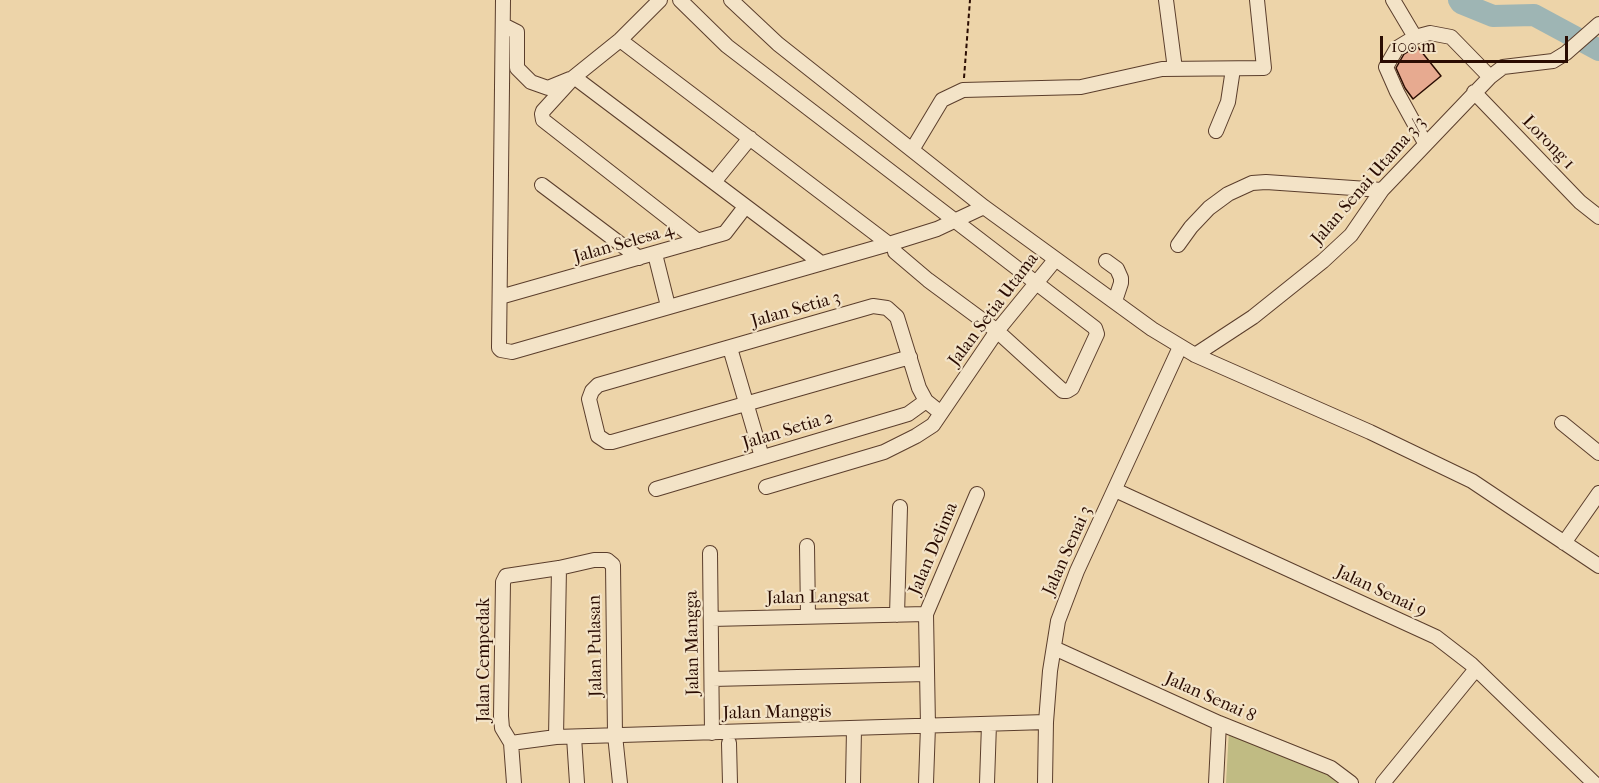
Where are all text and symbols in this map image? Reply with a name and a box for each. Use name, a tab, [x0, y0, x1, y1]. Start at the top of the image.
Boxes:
scale bar	[1383, 24, 1570, 62]
text: 100 m	[1391, 36, 1436, 57]
street label: Lorong 1	[1517, 111, 1579, 175]
street label: Jalan Senai Utama 3/3	[1307, 112, 1431, 250]
street label: Jalan Selesa 4	[571, 219, 677, 269]
street label: Jalan Setia Utama	[944, 249, 1044, 371]
street label: Jalan Setia 3	[749, 287, 843, 333]
street label: Jalan Setia 2	[740, 407, 836, 455]
street label: Jalan Delima	[905, 499, 963, 599]
street label: Jalan Senai 3	[1039, 503, 1097, 599]
street label: Jalan Senai 9	[1332, 562, 1430, 622]
street label: Jalan Langsat	[766, 586, 870, 610]
street label: Jalan Mangga	[681, 590, 705, 696]
street label: Jalan Pulasan	[584, 595, 608, 697]
street label: Jalan Cempedak	[474, 598, 496, 722]
street label: Jalan Senai 8	[1161, 668, 1259, 728]
street label: Jalan Manggis	[722, 701, 832, 725]

